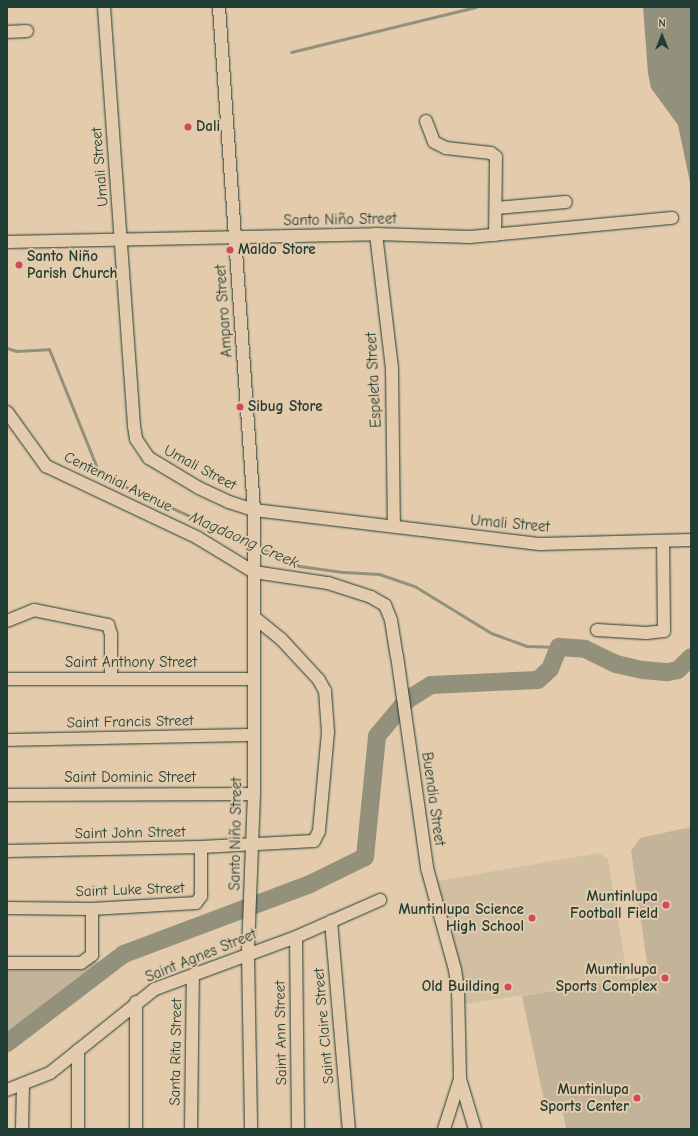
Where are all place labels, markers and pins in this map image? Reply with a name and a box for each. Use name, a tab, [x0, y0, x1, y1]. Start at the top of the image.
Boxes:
place label: Dali	[196, 118, 220, 136]
marker: Dali	[183, 122, 193, 132]
place label: Maldo Store	[238, 241, 316, 259]
marker: Maldo Store	[225, 245, 235, 255]
place label: Santo Niño Parish Church	[27, 247, 118, 282]
marker: Santo Niño Parish Church	[14, 260, 24, 270]
place label: Sibug Store	[248, 398, 323, 416]
marker: Sibug Store	[235, 402, 245, 412]
place label: Muntinlupa Football Field	[570, 887, 658, 922]
place label: Muntinlupa Science High School	[398, 900, 524, 935]
marker: Muntinlupa Football Field	[661, 900, 671, 910]
marker: Muntinlupa Science High School	[527, 913, 537, 923]
place label: Muntinlupa Sports Complex	[556, 960, 657, 995]
marker: Muntinlupa Sports Complex	[660, 973, 670, 983]
place label: Old Building	[422, 978, 500, 996]
marker: Old Building	[503, 982, 513, 992]
place label: Muntinlupa Sports Center	[540, 1080, 629, 1115]
marker: Muntinlupa Sports Center	[632, 1093, 642, 1103]

